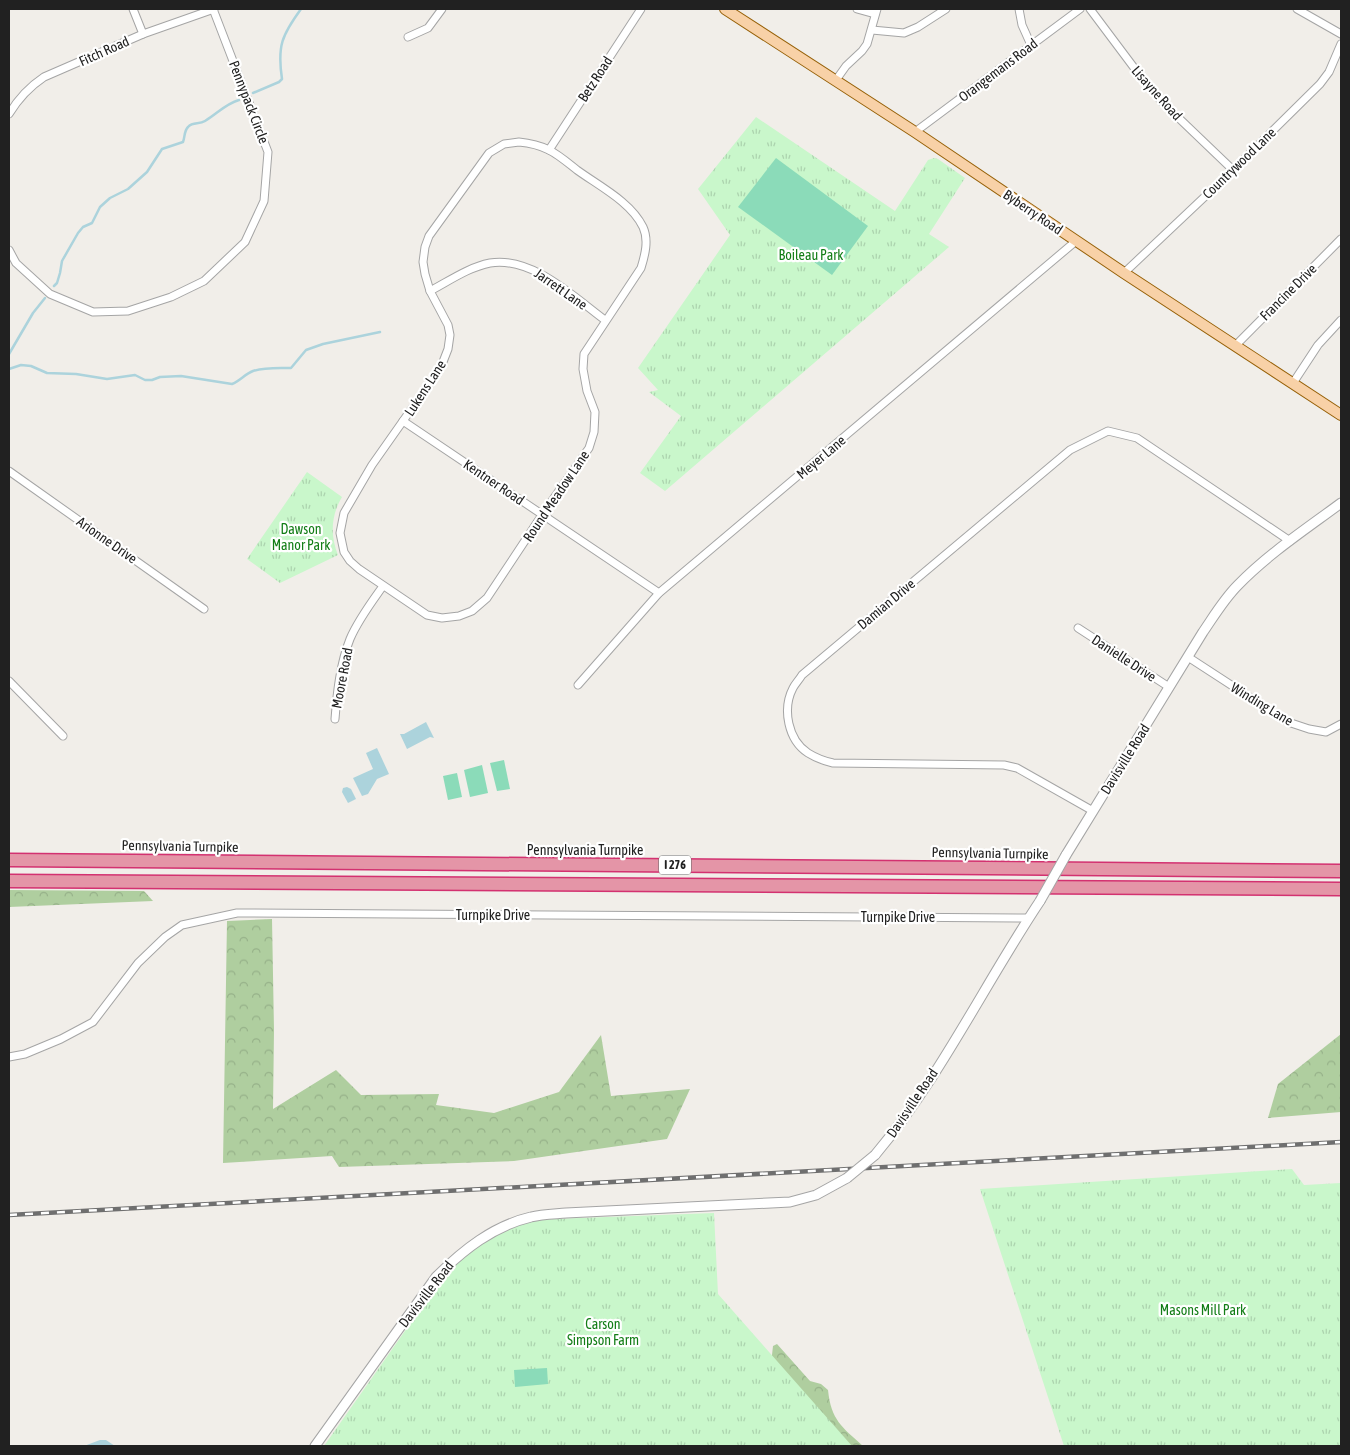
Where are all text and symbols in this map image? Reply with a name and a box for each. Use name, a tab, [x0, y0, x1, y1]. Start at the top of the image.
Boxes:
street label: Fitch Road	[76, 33, 132, 69]
street label: Orangemans Road	[955, 35, 1041, 105]
street label: Betz Road	[574, 53, 616, 105]
street label: Pennypack Circle	[226, 58, 272, 146]
street label: Lisayne Road	[1128, 63, 1186, 123]
street label: Countrywood Lane	[1199, 124, 1279, 202]
street label: Byberry Road	[1000, 186, 1066, 238]
park label: Boileau Park	[779, 247, 843, 263]
street label: Francine Drive	[1256, 260, 1320, 324]
street label: Jarrett Lane	[532, 265, 590, 313]
street label: Lukens Lane	[401, 357, 449, 419]
street label: Meyer Lane	[793, 432, 849, 482]
street label: Round Meadow Lane	[520, 447, 592, 545]
street label: Kentner Road	[461, 456, 527, 508]
street label: Arionne Drive	[74, 513, 140, 567]
park label: Dawson Manor Park	[272, 521, 330, 553]
street label: Damian Drive	[854, 575, 918, 633]
street label: Danielle Drive	[1089, 631, 1159, 685]
street label: Moore Road	[328, 646, 356, 710]
street label: Winding Lane	[1228, 679, 1296, 729]
street label: Davisville Road	[1097, 721, 1153, 797]
street label: Pennsylvania Turnpike	[122, 837, 238, 855]
street label: Pennsylvania Turnpike	[527, 842, 643, 858]
street label: Pennsylvania Turnpike	[932, 844, 1048, 862]
road number: I 276	[659, 856, 691, 874]
street label: Turnpike Drive	[456, 907, 530, 923]
street label: Turnpike Drive	[861, 909, 935, 925]
street label: Davisville Road	[883, 1066, 941, 1140]
street label: Davisville Road	[395, 1258, 457, 1330]
park label: Masons Mill Park	[1160, 1302, 1246, 1318]
park label: Carson Simpson Farm	[567, 1316, 639, 1348]

